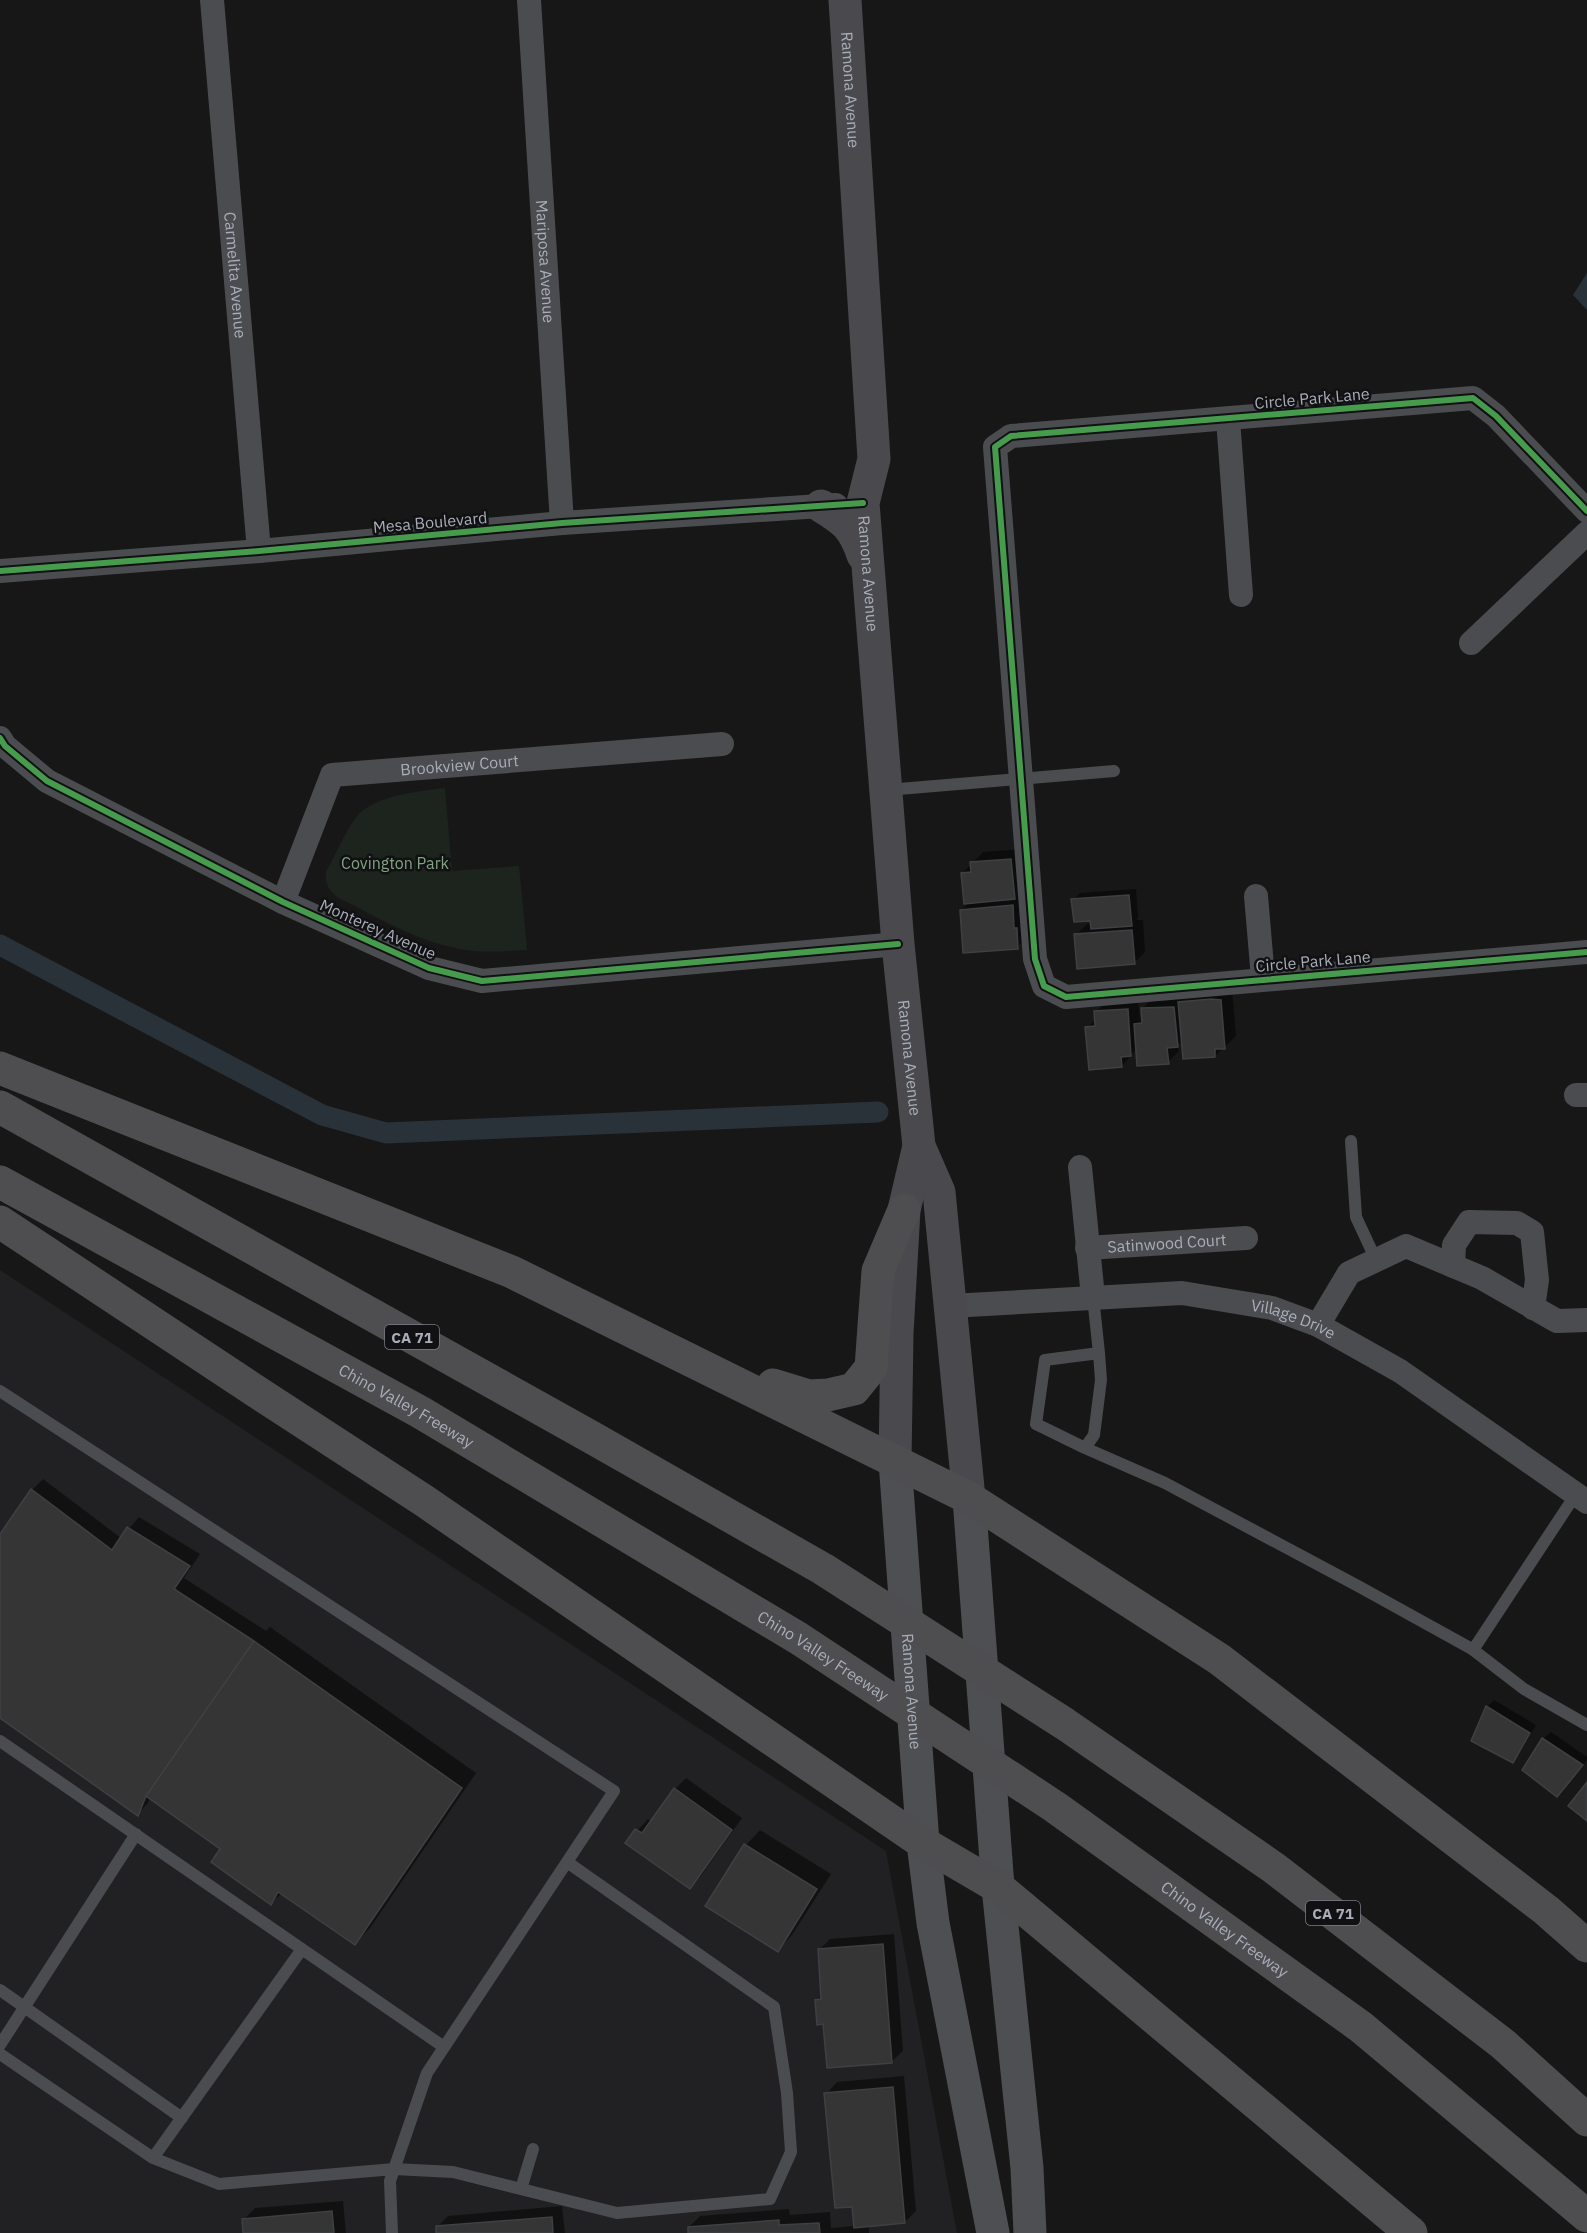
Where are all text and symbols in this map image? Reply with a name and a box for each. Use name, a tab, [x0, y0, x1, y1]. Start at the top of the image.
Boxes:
street label: Ramona Avenue	[837, 31, 864, 149]
street label: Mariposa Avenue	[532, 199, 559, 324]
street label: Carmelita Avenue	[220, 211, 251, 339]
street label: Circle Park Lane	[1254, 383, 1370, 413]
street label: Mesa Boulevard	[372, 507, 488, 537]
street label: Ramona Avenue	[854, 515, 883, 633]
street label: Brookview Court	[400, 750, 519, 780]
park label: Covington Park	[341, 853, 450, 873]
street label: Monterey Avenue	[317, 894, 439, 964]
street label: Circle Park Lane	[1255, 946, 1371, 976]
street label: Ramona Avenue	[894, 999, 926, 1117]
street label: Satinwood Court	[1107, 1229, 1227, 1257]
street label: Village Drive	[1249, 1295, 1340, 1343]
road number: CA 71	[385, 1325, 439, 1349]
street label: Chino Valley Freeway	[335, 1360, 478, 1452]
street label: Chino Valley Freeway	[754, 1606, 893, 1705]
street label: Ramona Avenue	[898, 1633, 926, 1750]
street label: Chino Valley Freeway	[1157, 1876, 1293, 1982]
road number: CA 71	[1306, 1901, 1360, 1925]

